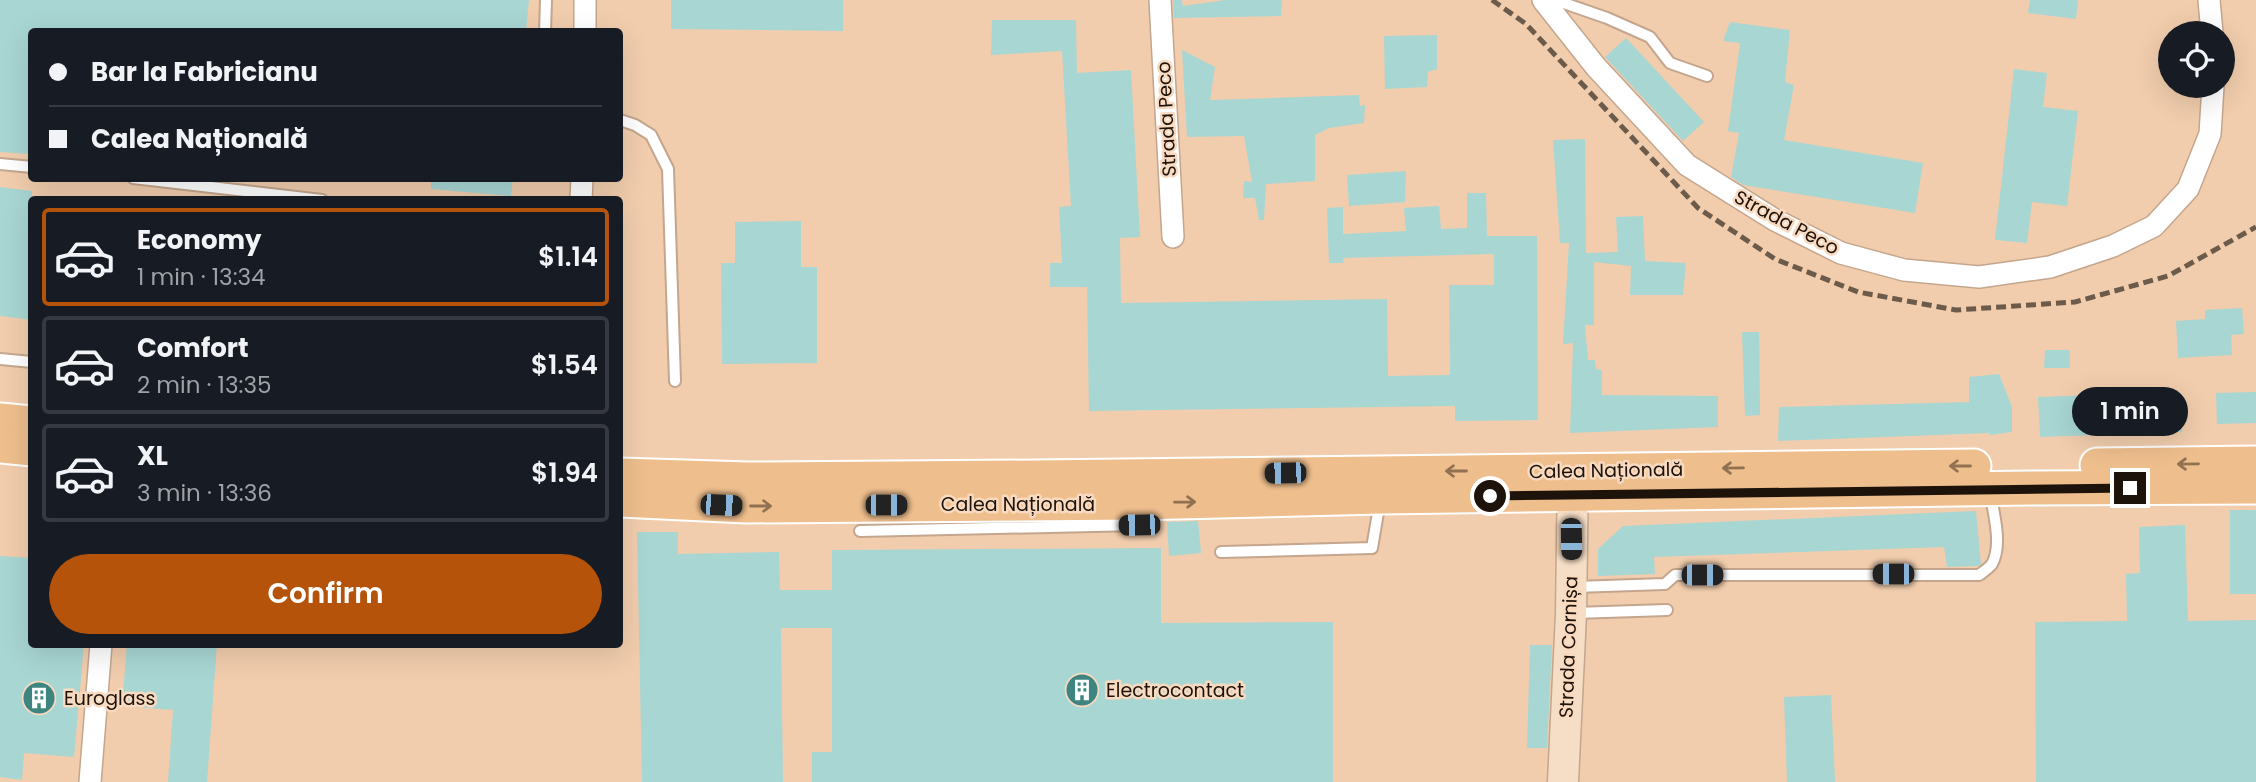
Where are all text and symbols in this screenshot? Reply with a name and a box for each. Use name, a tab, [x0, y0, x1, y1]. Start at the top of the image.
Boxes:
map controls	[2158, 21, 2235, 98]
button: locate	[2158, 21, 2235, 98]
text: Bar la Fabricianu	[91, 54, 318, 90]
street label: Strada Peco	[1150, 61, 1183, 177]
text: Calea Națională	[91, 121, 308, 157]
street label: Strada Peco	[1730, 183, 1844, 261]
text: Economy	[137, 222, 261, 258]
icon: car	[53, 226, 116, 289]
text: $1.14	[538, 239, 598, 275]
text: 1 min · 13:34	[137, 261, 266, 293]
text: Comfort	[137, 330, 249, 366]
icon: car	[53, 334, 116, 397]
text: $1.54	[531, 347, 598, 383]
text: 2 min · 13:35	[137, 369, 271, 401]
callout: 1 min	[2072, 386, 2188, 435]
text: 1 min	[2100, 395, 2160, 427]
text: XL	[137, 438, 168, 474]
icon: car	[53, 442, 116, 505]
text: $1.94	[531, 455, 598, 491]
street label: Calea Națională	[1529, 456, 1683, 485]
one-way arrow	[2177, 457, 2200, 470]
one-way arrow	[1949, 459, 1972, 473]
one-way arrow	[1722, 461, 1745, 475]
car	[1264, 462, 1307, 484]
one-way arrow	[1445, 464, 1468, 478]
route end	[2114, 472, 2146, 504]
text: 3 min · 13:36	[137, 477, 272, 509]
route start	[1474, 480, 1506, 512]
street label: Calea Națională	[941, 491, 1095, 518]
car	[700, 494, 743, 516]
car	[866, 495, 908, 516]
one-way arrow	[1173, 495, 1196, 508]
one-way arrow	[749, 499, 772, 512]
car	[1118, 514, 1161, 536]
car	[1561, 518, 1582, 560]
button: Confirm	[49, 554, 602, 634]
car	[1873, 564, 1915, 585]
car	[1682, 565, 1724, 586]
street label: Strada Cornișa	[1553, 575, 1584, 719]
building icon: Electrocontact	[1063, 671, 1101, 709]
place label: Electrocontact	[1106, 677, 1244, 704]
building icon: Euroglass	[20, 679, 58, 717]
place label: Euroglass	[64, 685, 155, 712]

